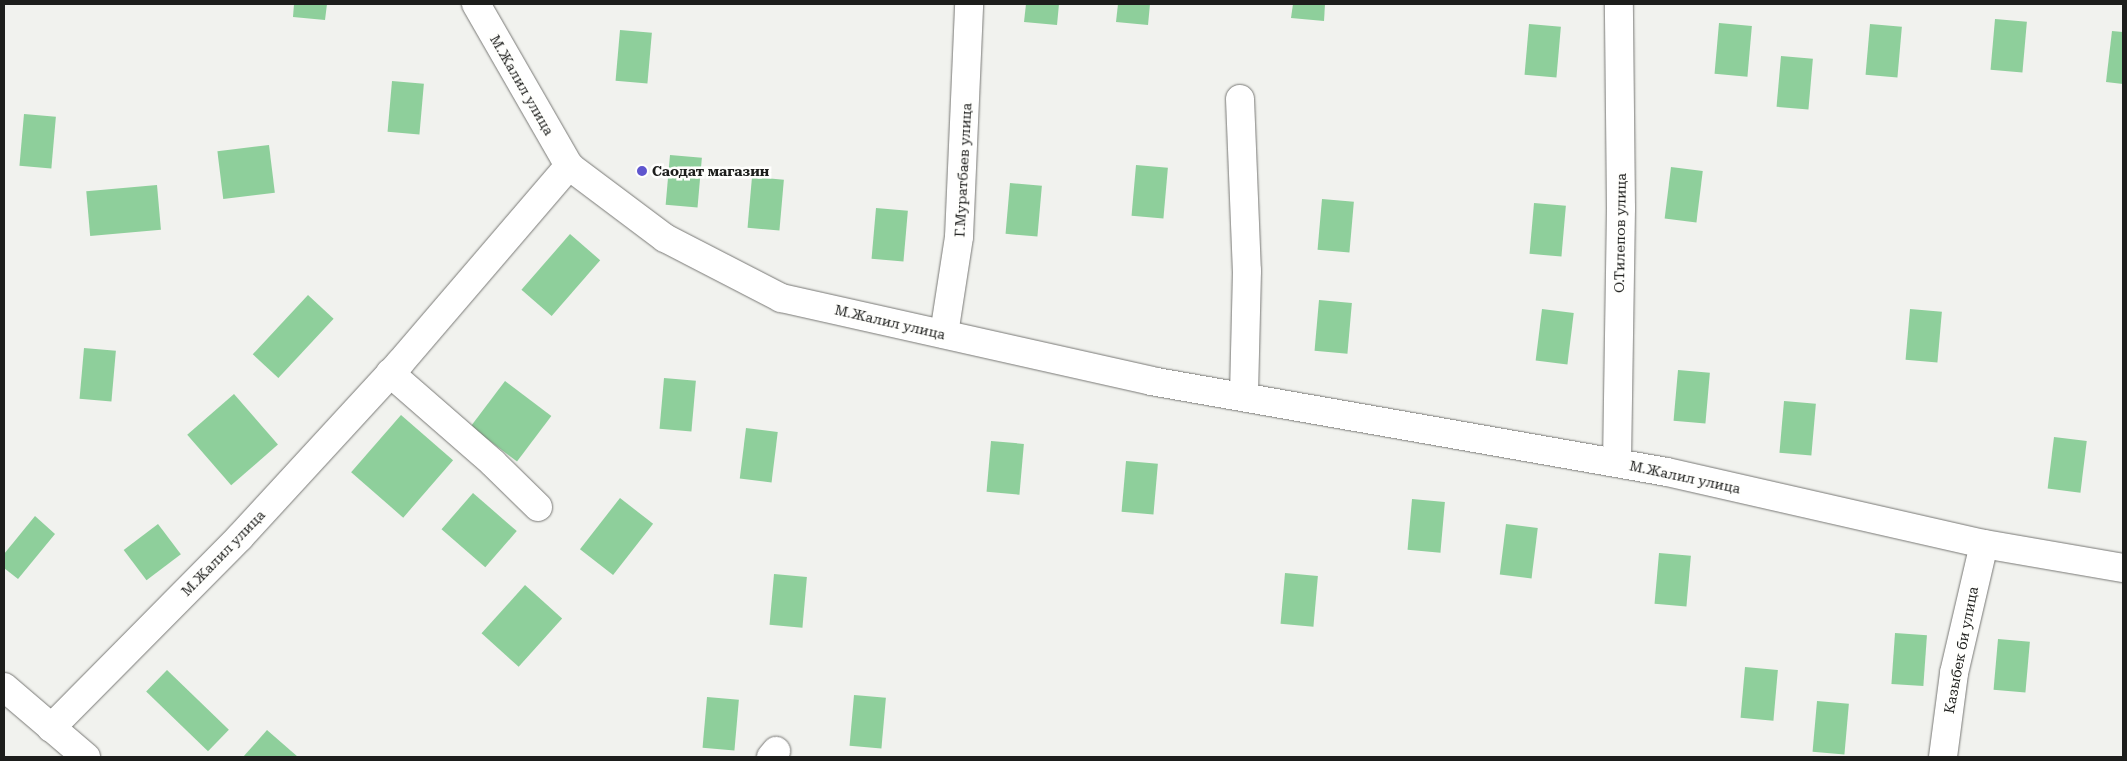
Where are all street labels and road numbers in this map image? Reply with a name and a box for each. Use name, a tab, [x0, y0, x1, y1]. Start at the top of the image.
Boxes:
street label: М.Жалил улица	[486, 32, 558, 138]
street label: Г.Муратбаев улица	[951, 102, 975, 238]
street label: О.Тилепов улица	[1611, 173, 1629, 293]
street label: М.Жалил улица	[833, 301, 947, 343]
street label: М.Жалил улица	[1628, 457, 1742, 497]
street label: М.Жалил улица	[178, 507, 268, 599]
street label: Казыбек би улица	[1940, 585, 1982, 715]

